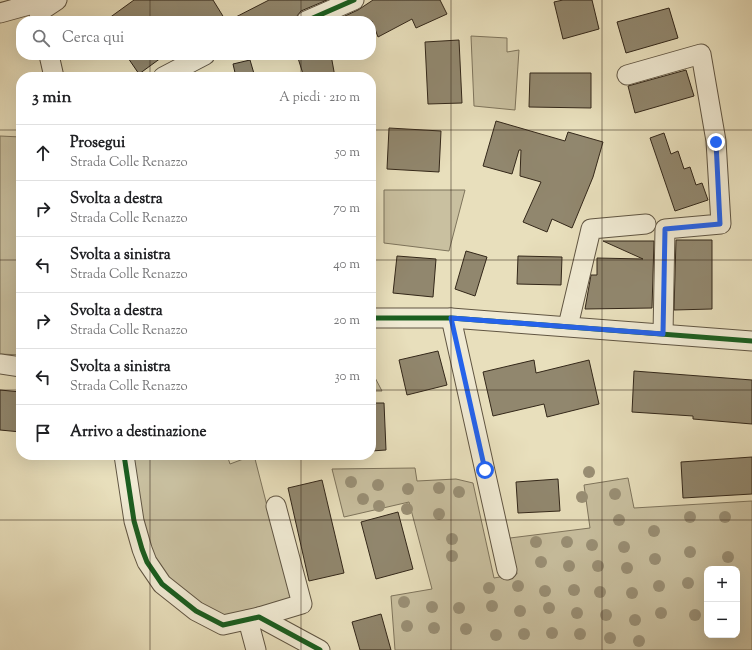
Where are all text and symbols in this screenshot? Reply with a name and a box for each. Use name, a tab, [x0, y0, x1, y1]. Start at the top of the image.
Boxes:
search box	[16, 16, 376, 60]
icon: search	[30, 27, 52, 49]
text: Cerca qui	[62, 28, 124, 49]
text: 3 min	[32, 86, 71, 110]
text: A piedi · 210 m	[279, 89, 360, 107]
text: Prosegui	[70, 133, 125, 154]
route end	[707, 133, 725, 151]
icon: ahead	[32, 142, 54, 164]
text: 50 m	[335, 144, 360, 162]
text: Strada Colle Renazzo	[70, 154, 188, 172]
text: Svolta a destra	[70, 189, 163, 210]
icon: right	[32, 198, 54, 220]
text: 70 m	[333, 200, 360, 218]
text: Strada Colle Renazzo	[70, 210, 188, 228]
text: Svolta a sinistra	[70, 245, 171, 266]
icon: left	[32, 254, 54, 276]
text: 40 m	[333, 256, 360, 274]
text: Strada Colle Renazzo	[70, 266, 188, 284]
text: Svolta a destra	[70, 301, 163, 322]
icon: right	[32, 310, 54, 332]
text: 20 m	[334, 312, 360, 330]
text: Strada Colle Renazzo	[70, 322, 188, 340]
text: Svolta a sinistra	[70, 357, 171, 378]
icon: left	[32, 366, 54, 388]
text: 30 m	[334, 368, 360, 386]
text: Strada Colle Renazzo	[70, 378, 188, 396]
icon: arrive	[32, 422, 54, 444]
text: Arrivo a destinazione	[70, 422, 206, 443]
route start	[476, 461, 494, 479]
map controls	[704, 566, 740, 638]
button: +	[704, 566, 740, 602]
button: −	[704, 602, 740, 638]

